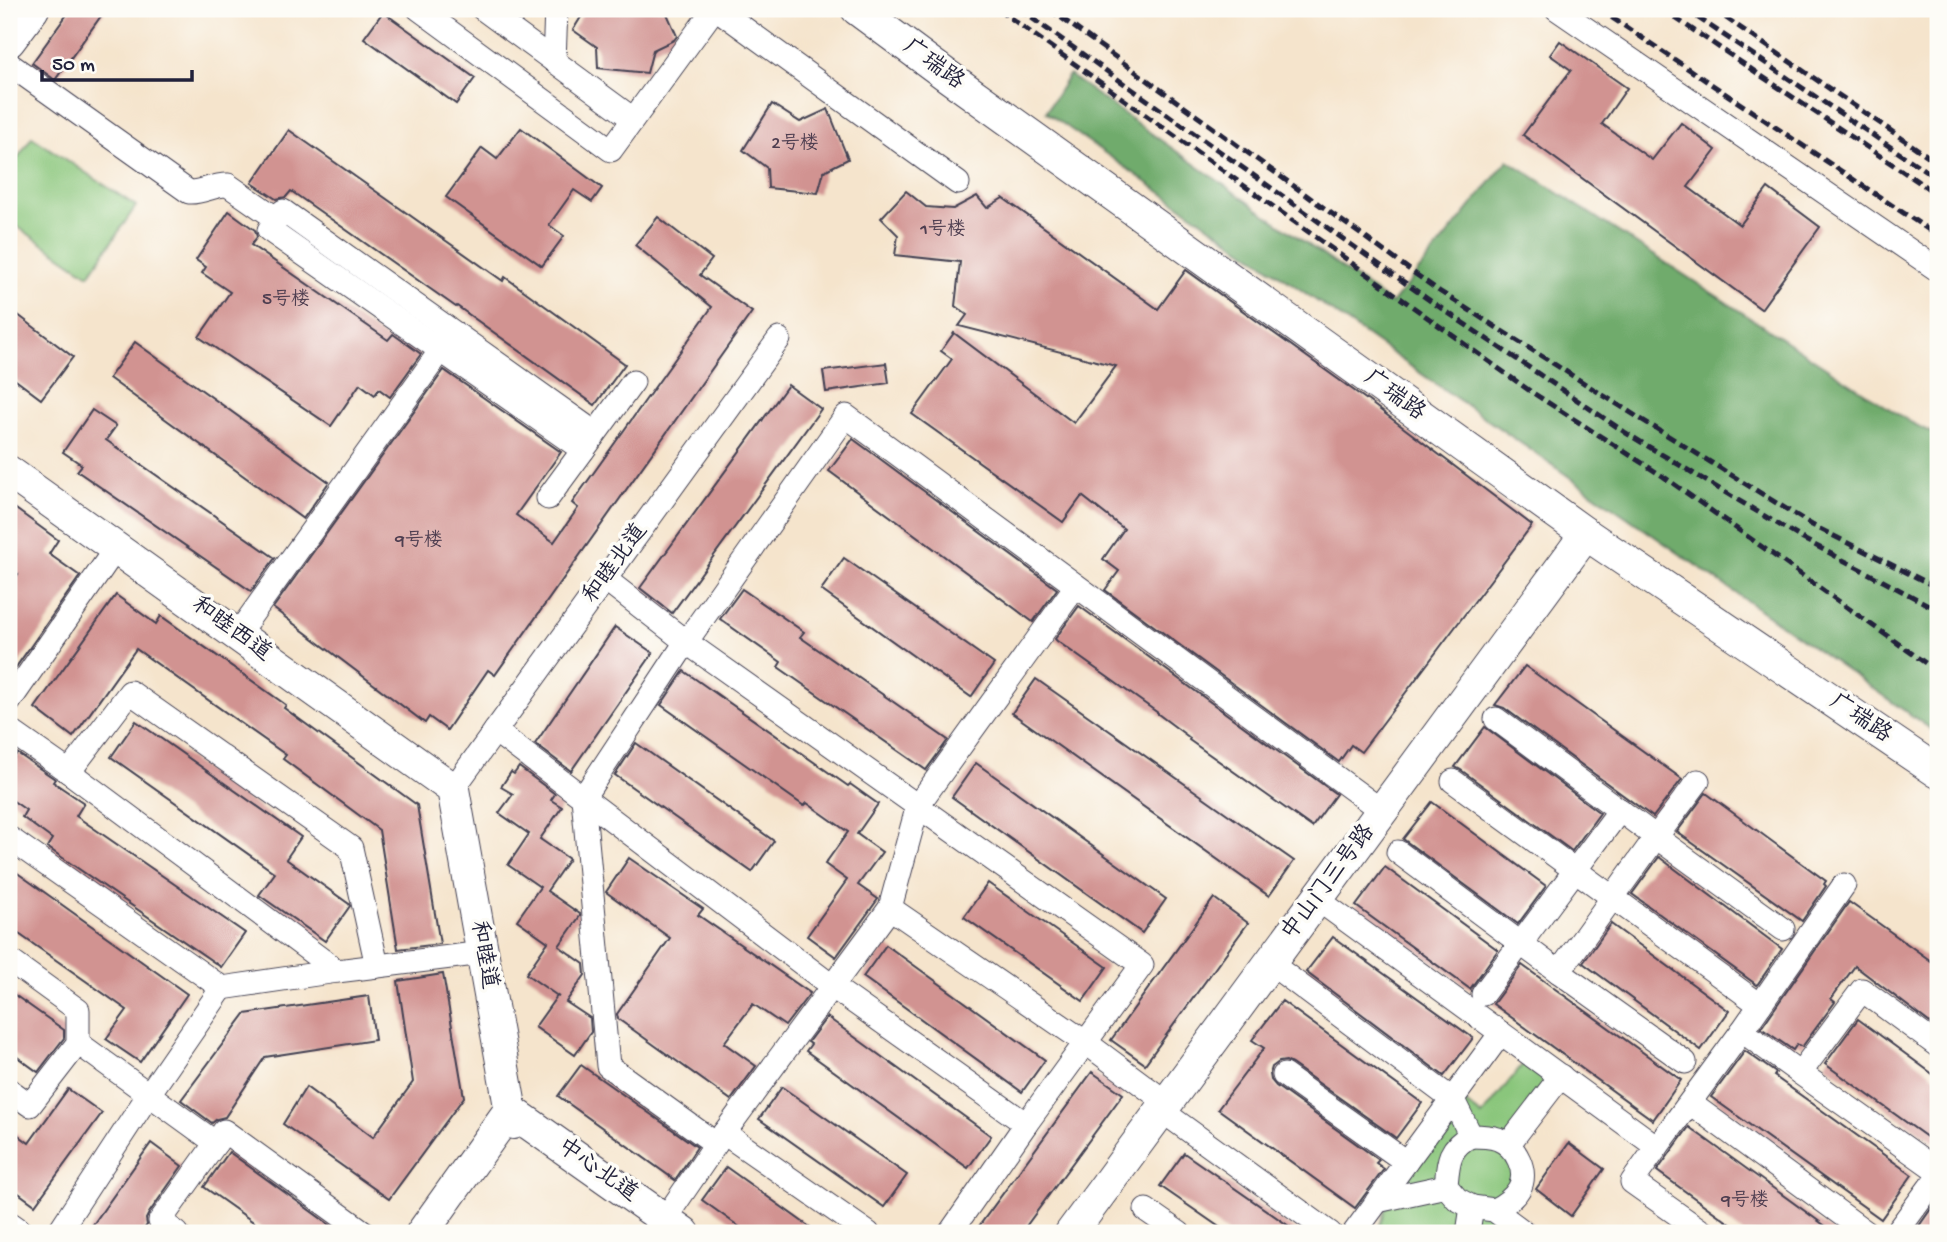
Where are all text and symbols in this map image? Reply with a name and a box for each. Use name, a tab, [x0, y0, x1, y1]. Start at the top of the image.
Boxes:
street label: 广瑞路	[897, 33, 969, 96]
scale bar	[42, 38, 192, 82]
text: 50 m	[52, 54, 95, 79]
house number: 2号楼	[771, 132, 819, 156]
house number: 1号楼	[919, 218, 966, 242]
house number: 5号楼	[262, 288, 310, 312]
street label: 广瑞路	[1358, 364, 1430, 427]
street label: 和睦北道	[577, 518, 654, 609]
house number: 9号楼	[394, 529, 443, 553]
street label: 和睦西道	[186, 591, 277, 668]
street label: 广瑞路	[1824, 688, 1897, 749]
street label: 中山门三号路	[1276, 819, 1381, 946]
street label: 和睦道	[464, 919, 503, 991]
street label: 中心北道	[552, 1133, 643, 1208]
house number: 9号楼	[1720, 1189, 1769, 1213]

